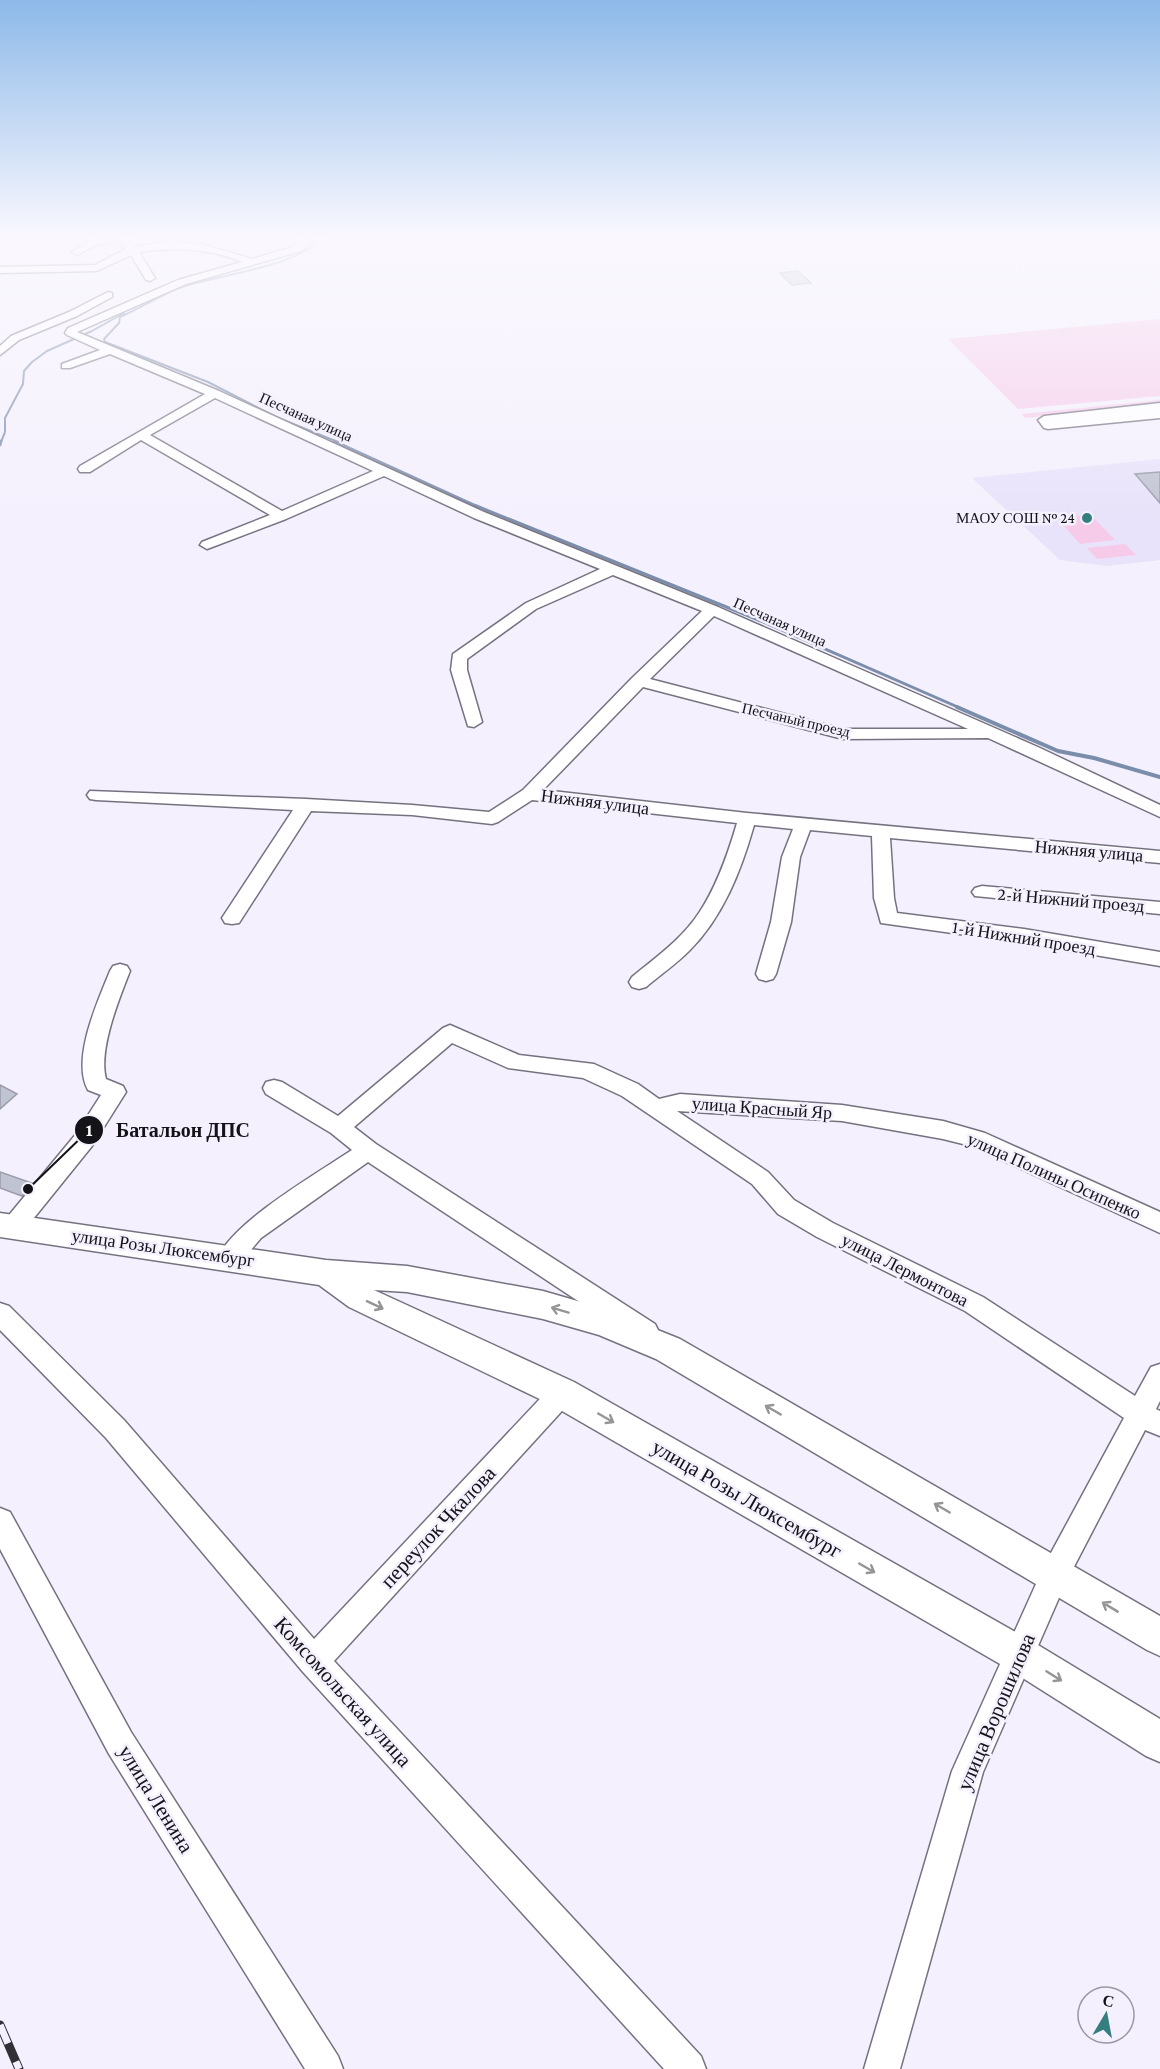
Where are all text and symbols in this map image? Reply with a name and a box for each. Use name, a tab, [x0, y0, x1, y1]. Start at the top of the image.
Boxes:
street label: Песчаная улица	[257, 389, 355, 445]
place label: МАОУ СОШ № 24	[956, 510, 1075, 526]
marker: МАОУ СОШ № 24	[1080, 511, 1094, 525]
street label: Песчаная улица	[731, 594, 829, 650]
street label: Песчаный проезд	[740, 700, 852, 740]
street label: Нижняя улица	[540, 785, 650, 819]
street label: Нижняя улица	[1034, 836, 1144, 866]
street label: 2-й Нижний проезд	[997, 884, 1145, 916]
street label: 1-й Нижний проезд	[951, 917, 1097, 959]
street label: улица Красный Яр	[691, 1093, 833, 1123]
callout: Батальон ДПС	[74, 1111, 262, 1149]
text: Батальон ДПС	[116, 1119, 250, 1142]
text: 1	[86, 1120, 93, 1140]
street label: улица Полины Осипенко	[964, 1129, 1144, 1223]
street label: улица Розы Люксембург	[70, 1225, 256, 1271]
street label: улица Лермонтова	[838, 1229, 972, 1311]
one-way arrow	[365, 1299, 383, 1311]
one-way arrow	[551, 1304, 570, 1315]
one-way arrow	[765, 1404, 782, 1416]
one-way arrow	[598, 1413, 615, 1425]
street label: улица Розы Люксембург	[648, 1435, 846, 1563]
street label: переулок Чкалова	[376, 1461, 501, 1593]
one-way arrow	[934, 1502, 951, 1514]
one-way arrow	[858, 1562, 875, 1574]
one-way arrow	[1102, 1600, 1119, 1612]
street label: Комсомольская улица	[269, 1612, 417, 1772]
street label: улица Ворошилова	[952, 1629, 1040, 1794]
one-way arrow	[1045, 1670, 1062, 1683]
street label: улица Ленина	[113, 1741, 199, 1858]
north arrow	[1076, 1985, 1136, 2045]
text: С	[1101, 1991, 1116, 2010]

